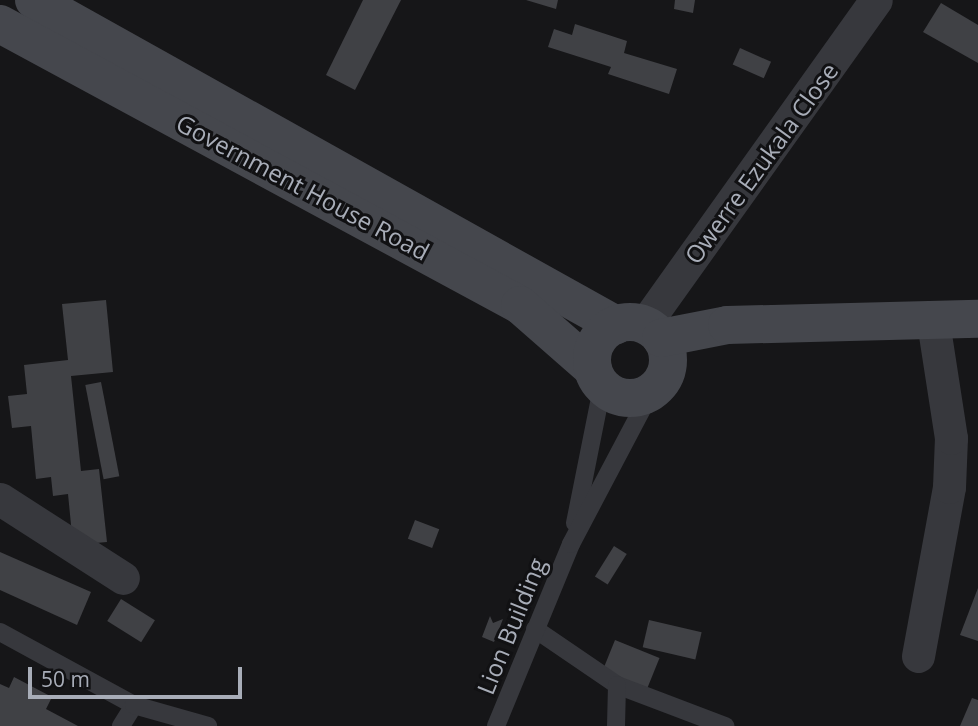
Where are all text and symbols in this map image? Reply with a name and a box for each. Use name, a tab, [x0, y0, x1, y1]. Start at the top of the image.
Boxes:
street label: Owerre Ezukala Close	[678, 57, 844, 269]
street label: Government House Road	[172, 108, 434, 266]
street label: Lion Building	[471, 553, 551, 699]
scale bar	[32, 652, 245, 696]
text: 50 m	[41, 665, 90, 693]

